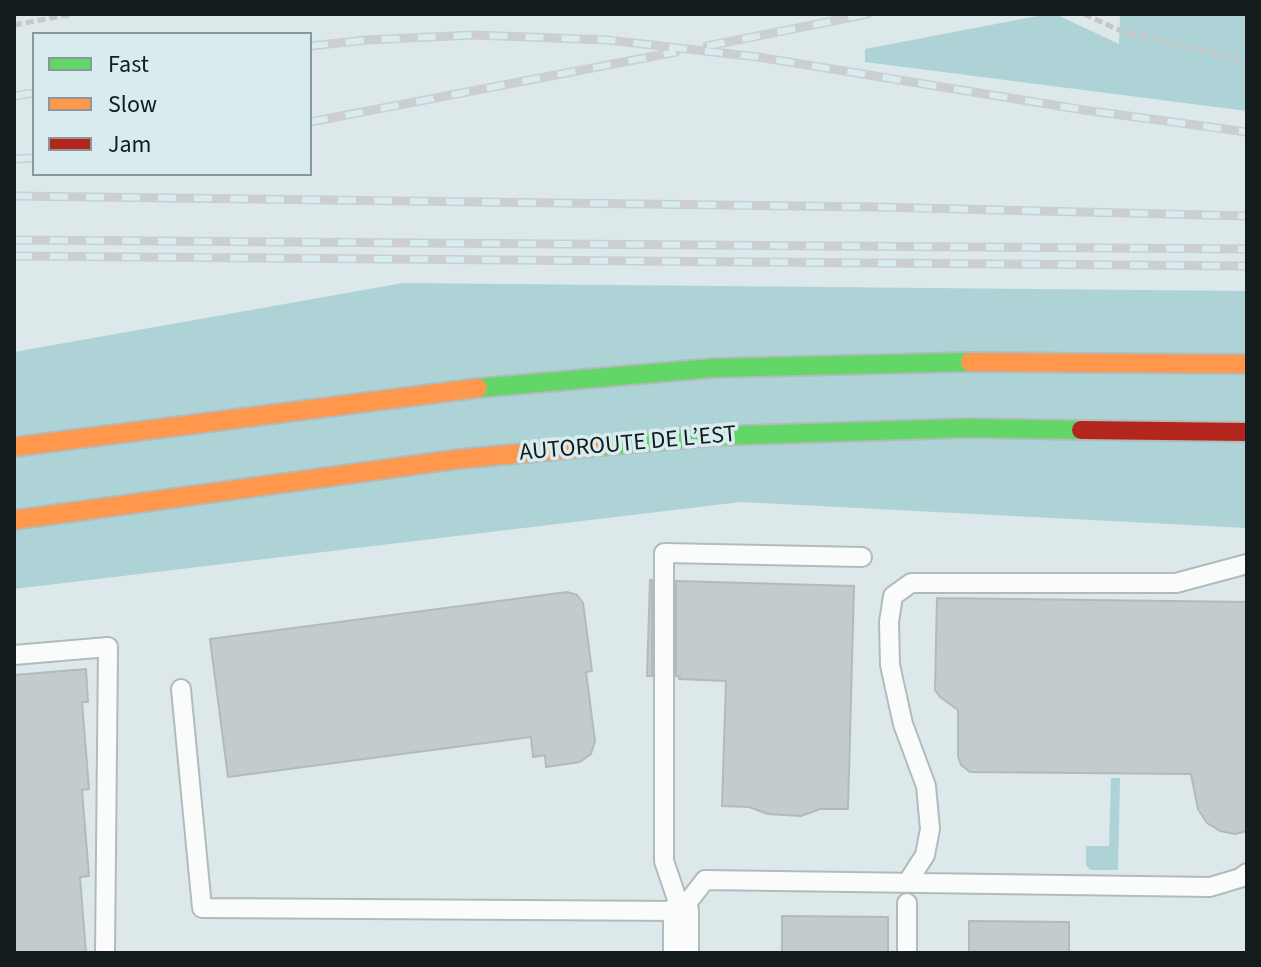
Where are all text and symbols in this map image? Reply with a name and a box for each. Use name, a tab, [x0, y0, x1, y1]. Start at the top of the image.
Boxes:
legend	[32, 32, 312, 176]
text: Fast	[108, 47, 149, 82]
text: Slow	[108, 87, 157, 122]
text: Jam	[108, 127, 152, 162]
street label: AUTOROUTE DE L’EST	[518, 421, 738, 469]

